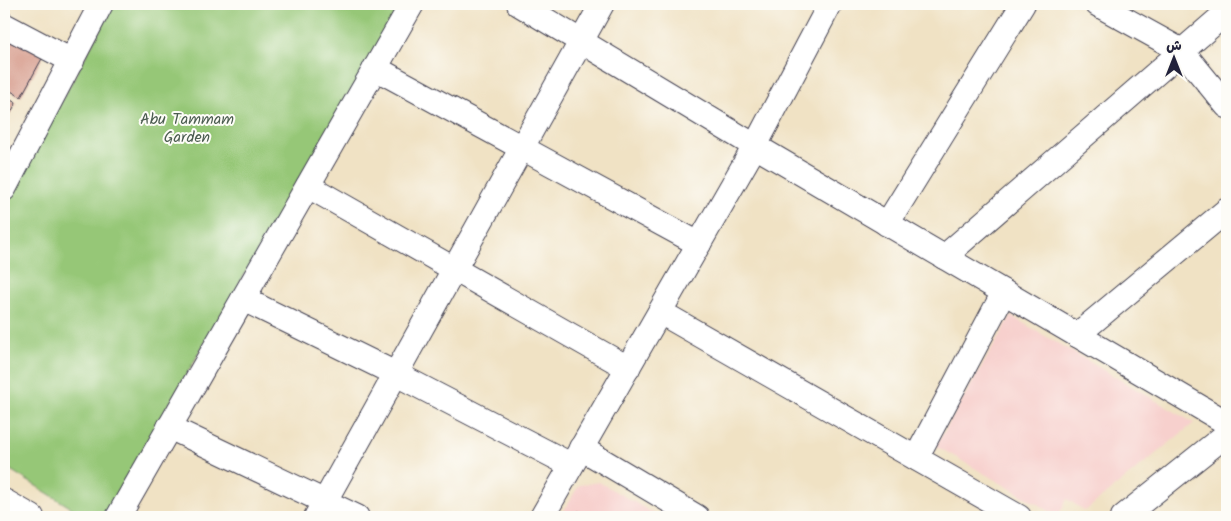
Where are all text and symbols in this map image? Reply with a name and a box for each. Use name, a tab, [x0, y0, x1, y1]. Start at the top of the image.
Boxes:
north arrow	[1148, 32, 1198, 82]
text: ش	[1166, 35, 1182, 57]
park label: Abu Tammam Garden	[140, 107, 234, 150]

